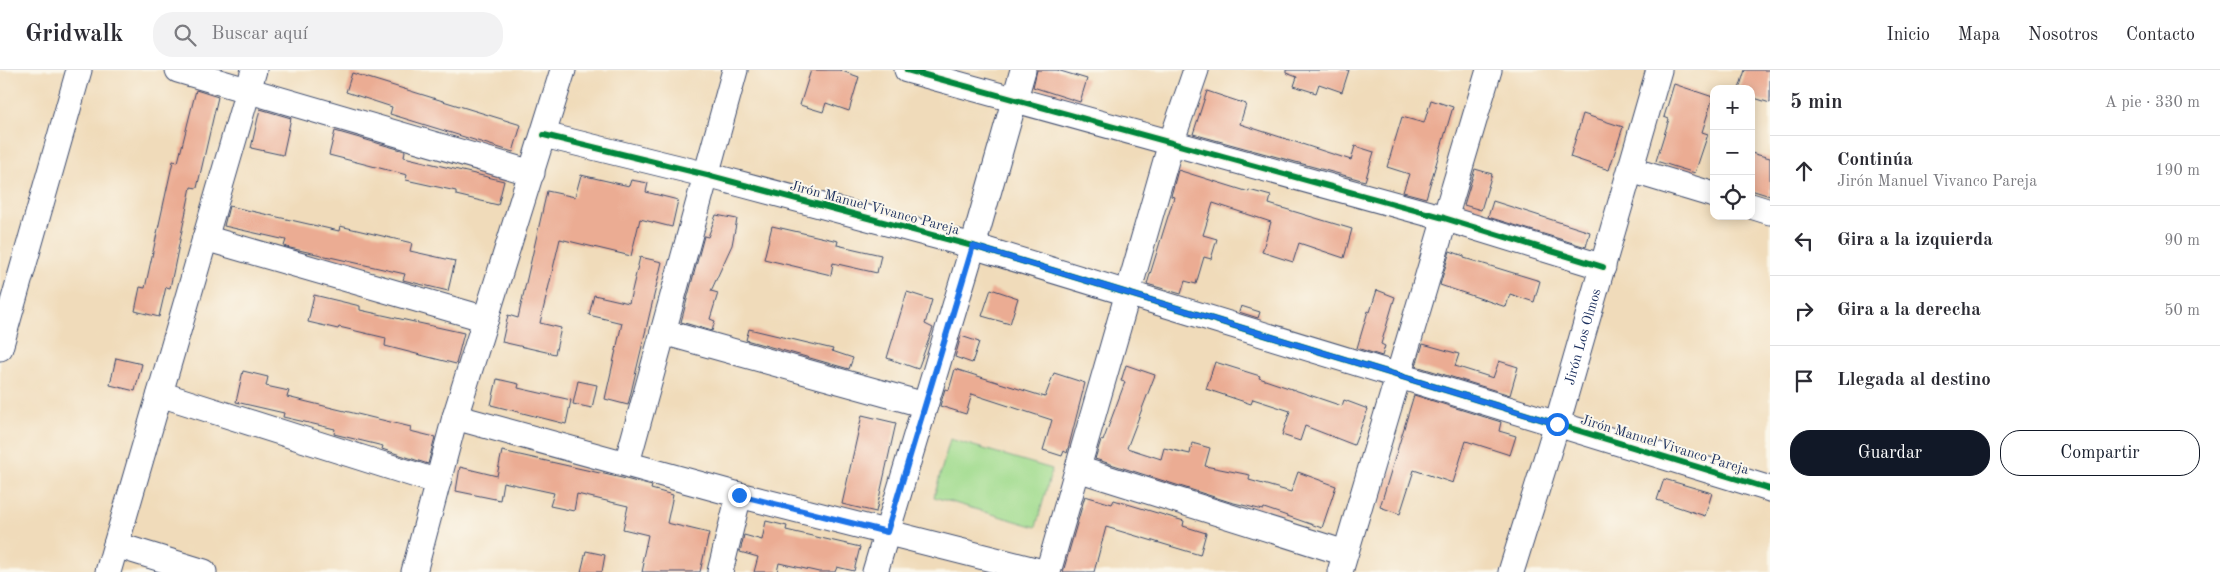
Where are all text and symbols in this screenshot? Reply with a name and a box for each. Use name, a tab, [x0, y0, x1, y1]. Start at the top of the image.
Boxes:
search box	[153, 12, 503, 57]
icon: search	[171, 21, 199, 49]
text: Gridwalk	[25, 23, 123, 47]
text: Buscar aquí	[211, 25, 308, 44]
text: Inicio	[1887, 26, 1930, 44]
text: Mapa	[1958, 26, 2000, 44]
text: Nosotros	[2028, 26, 2098, 44]
text: Contacto	[2126, 26, 2195, 44]
map controls	[1710, 85, 1755, 220]
button: +	[1710, 85, 1755, 130]
text: 5 min	[1790, 92, 1843, 113]
text: A pie · 330 m	[2105, 95, 2200, 111]
button: −	[1710, 130, 1755, 175]
text: Continúa	[1837, 151, 1913, 170]
icon: ahead	[1790, 157, 1818, 185]
text: 190 m	[2155, 163, 2200, 179]
text: Jirón Manuel Vivanco Pareja	[1837, 174, 2037, 190]
button: locate	[1710, 175, 1755, 220]
street label: Jirón Manuel Vivanco Pareja	[788, 179, 961, 237]
icon: left	[1790, 227, 1818, 255]
text: Gira a la izquierda	[1837, 231, 1993, 250]
text: 90 m	[2164, 233, 2200, 249]
street label: Jirón Los Olmos	[1563, 287, 1604, 387]
icon: right	[1790, 297, 1818, 325]
text: Gira a la derecha	[1837, 301, 1981, 320]
text: 50 m	[2164, 303, 2200, 319]
icon: arrive	[1790, 367, 1818, 395]
text: Llegada al destino	[1837, 371, 1991, 390]
route start	[1546, 413, 1569, 436]
street label: Jirón Manuel Vivanco Pareja	[1579, 413, 1751, 477]
button: Guardar	[1790, 430, 1990, 476]
button: Compartir	[2000, 430, 2200, 476]
route end	[728, 484, 751, 507]

